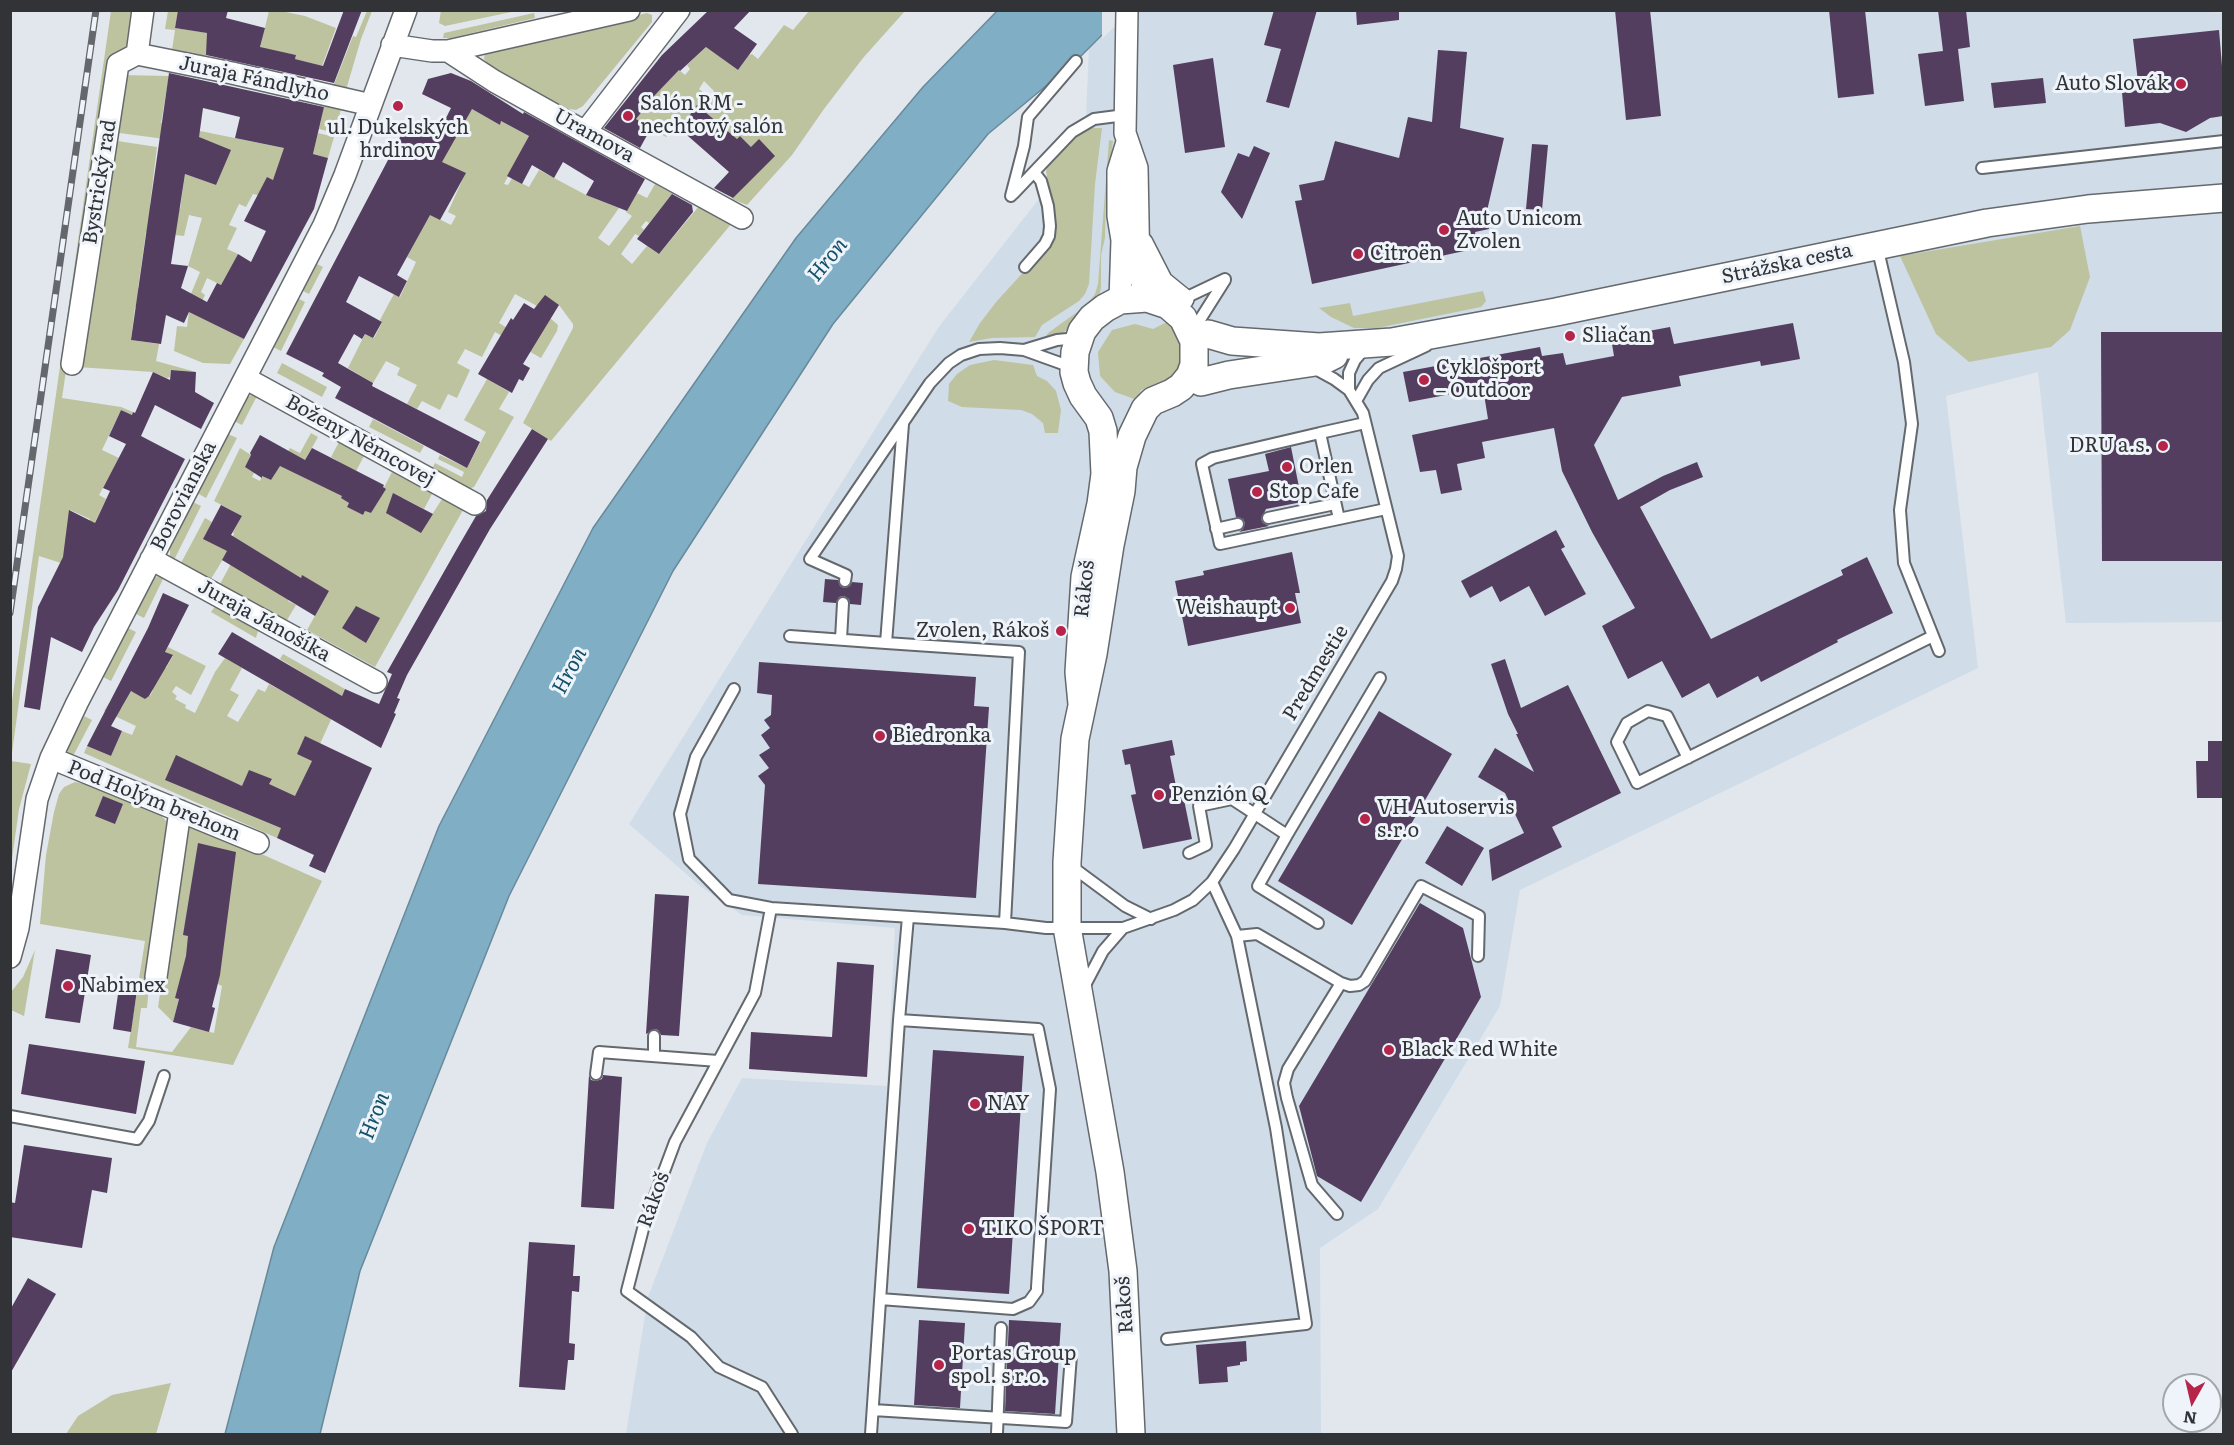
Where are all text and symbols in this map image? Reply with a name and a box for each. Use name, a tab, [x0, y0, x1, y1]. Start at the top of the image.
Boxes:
street label: Juraja Fándlyho	[177, 51, 331, 107]
place label: Auto Slovák	[2055, 72, 2169, 96]
marker: Auto Slovák	[2174, 77, 2188, 91]
place label: Salón RM - nechtový salón	[640, 92, 784, 139]
marker: ul. Dukelských hrdinov	[391, 99, 405, 113]
street label: Uramova	[549, 104, 639, 168]
marker: Salón RM - nechtový salón	[621, 109, 635, 123]
place label: ul. Dukelských hrdinov	[327, 116, 469, 163]
street label: Bystrický rad	[78, 118, 122, 246]
place label: Auto Unicom Zvolen	[1456, 207, 1582, 254]
marker: Auto Unicom Zvolen	[1437, 223, 1451, 237]
water label: Hron	[803, 233, 853, 287]
street label: Strážska cesta	[1720, 238, 1854, 290]
place label: Citroën	[1370, 242, 1442, 266]
marker: Citroën	[1351, 247, 1365, 261]
place label: Sliačan	[1582, 324, 1652, 348]
marker: Sliačan	[1563, 329, 1577, 343]
place label: Cyklošport – Outdoor	[1436, 356, 1541, 403]
marker: Cyklošport – Outdoor	[1417, 373, 1431, 387]
street label: Boženy Němcovej	[281, 390, 439, 492]
place label: DRU a.s.	[2069, 434, 2151, 458]
street label: Borovianska	[146, 437, 222, 555]
marker: DRU a.s.	[2156, 439, 2170, 453]
place label: Orlen	[1299, 455, 1353, 479]
marker: Orlen	[1280, 460, 1294, 474]
place label: Stop Cafe	[1269, 480, 1359, 504]
marker: Stop Cafe	[1250, 485, 1264, 499]
street label: Rákoš	[1070, 559, 1100, 619]
street label: Juraja Jánošíka	[193, 575, 335, 667]
place label: Weishaupt	[1176, 596, 1278, 620]
marker: Weishaupt	[1283, 601, 1297, 615]
place label: Zvolen, Rákoš	[916, 619, 1049, 643]
street label: Predmestie	[1278, 621, 1354, 725]
marker: Zvolen, Rákoš	[1054, 624, 1068, 638]
water label: Hron	[547, 644, 593, 698]
place label: Biedronka	[892, 724, 991, 748]
marker: Biedronka	[873, 729, 887, 743]
street label: Pod Holým brehom	[64, 755, 244, 847]
place label: Penzión Q	[1171, 783, 1267, 807]
marker: Penzión Q	[1152, 788, 1166, 802]
place label: VH Autoservis s.r.o	[1377, 796, 1514, 843]
marker: VH Autoservis s.r.o	[1358, 812, 1372, 826]
place label: Nabimex	[80, 974, 166, 998]
marker: Nabimex	[61, 979, 75, 993]
place label: Black Red White	[1401, 1038, 1558, 1062]
marker: Black Red White	[1382, 1043, 1396, 1057]
water label: Hron	[355, 1089, 395, 1143]
place label: NAY	[987, 1092, 1030, 1116]
marker: NAY	[968, 1097, 982, 1111]
street label: Rákoš	[633, 1169, 675, 1231]
place label: TIKO ŠPORT	[981, 1217, 1104, 1241]
marker: TIKO ŠPORT	[962, 1222, 976, 1236]
street label: Rákoš	[1111, 1276, 1139, 1334]
place label: Portas Group spol. s r.o.	[951, 1342, 1076, 1389]
marker: Portas Group spol. s r.o.	[932, 1358, 946, 1372]
north arrow	[2162, 1373, 2222, 1433]
text: N	[2181, 1406, 2198, 1432]

